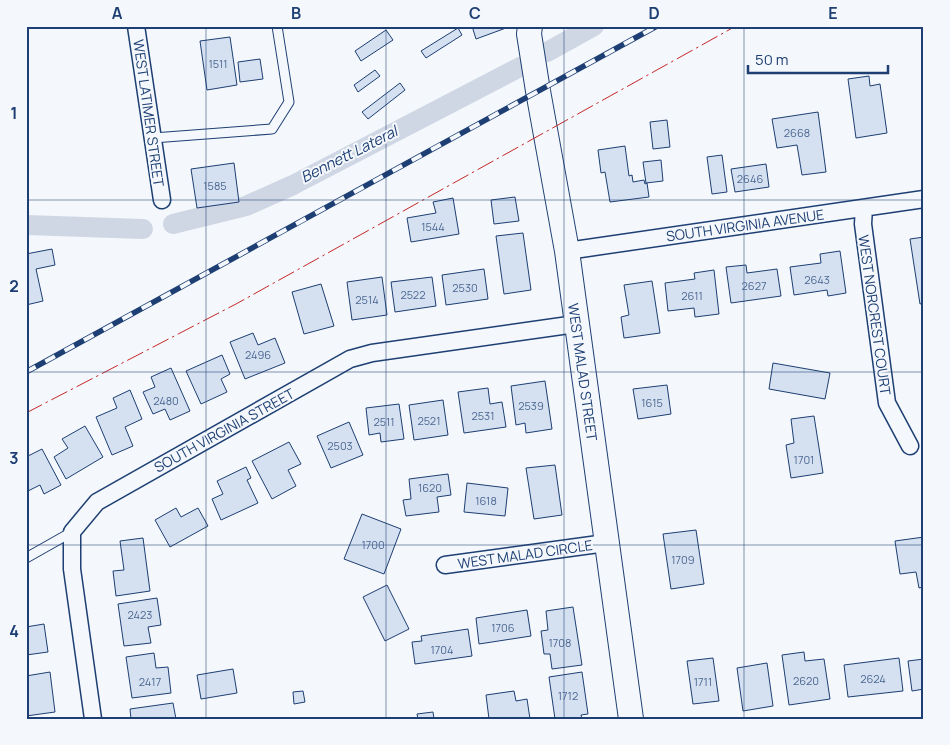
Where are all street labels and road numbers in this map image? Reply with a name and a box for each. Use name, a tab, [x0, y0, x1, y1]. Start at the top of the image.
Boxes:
street label: WEST LATIMER STREET	[129, 38, 169, 188]
street label: SOUTH VIRGINIA AVENUE	[665, 205, 825, 245]
street label: WEST NORCREST COURT	[854, 234, 896, 397]
street label: WEST MALAD STREET	[564, 302, 602, 443]
street label: SOUTH VIRGINIA STREET	[150, 383, 298, 477]
street label: WEST MALAD CIRCLE	[456, 535, 594, 573]

